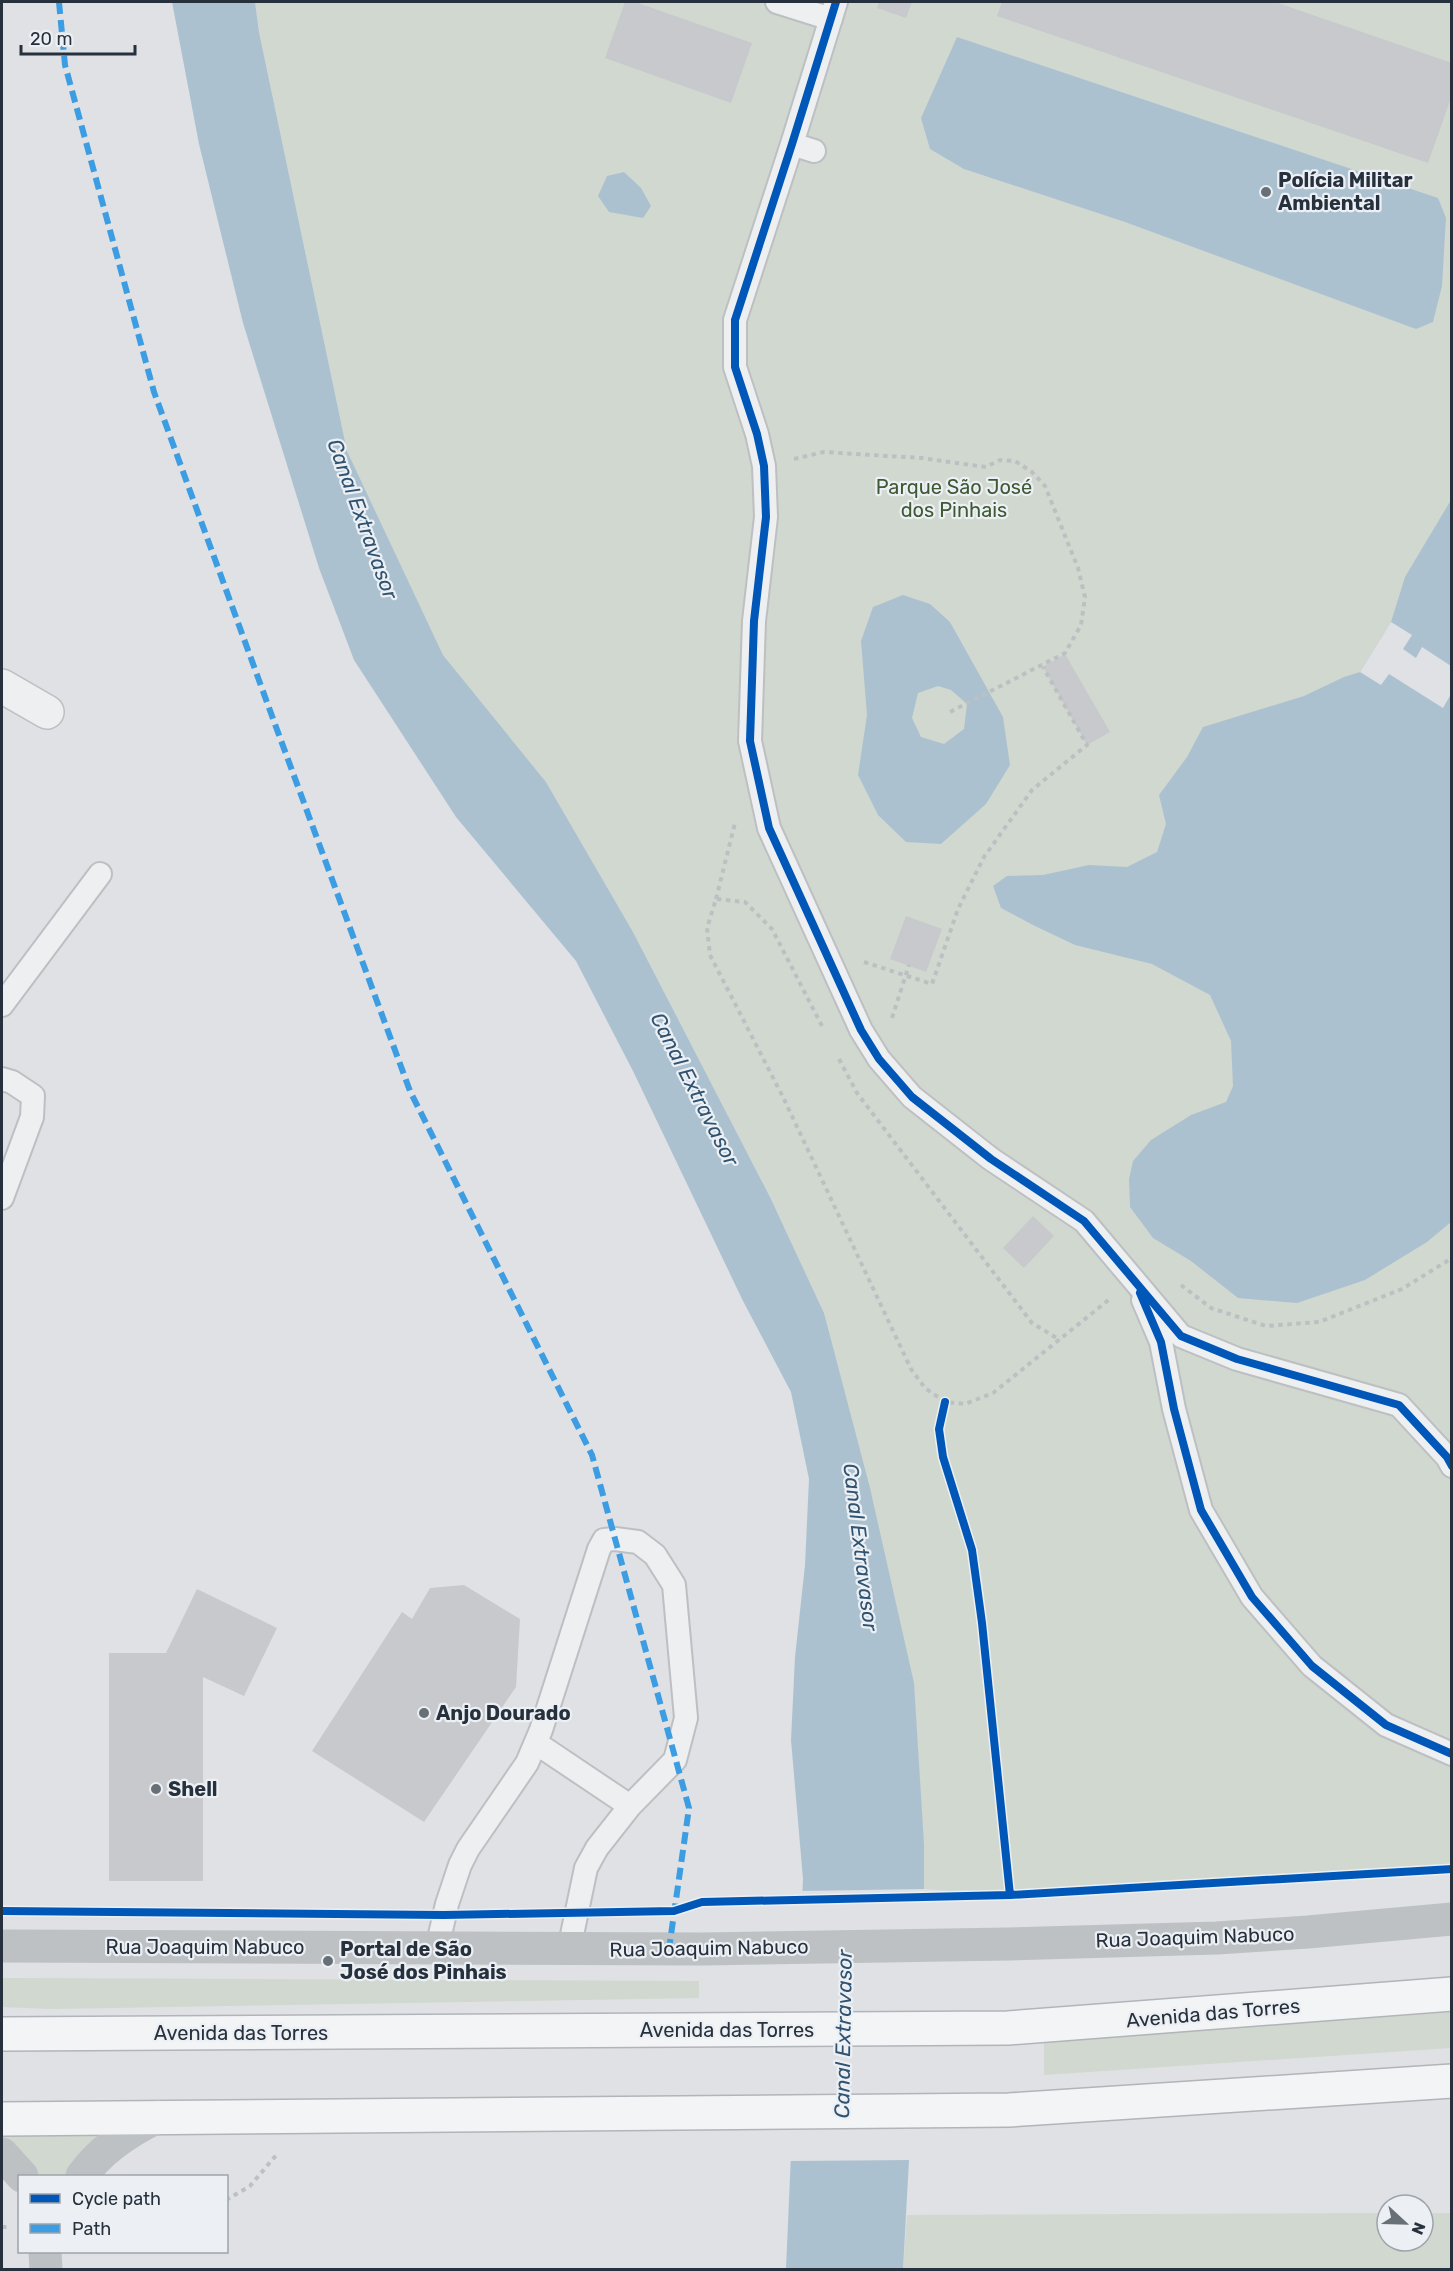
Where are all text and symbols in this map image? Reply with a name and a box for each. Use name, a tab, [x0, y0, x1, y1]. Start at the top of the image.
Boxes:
scale bar	[21, 18, 135, 56]
text: 20 m	[30, 28, 72, 50]
place label: Polícia Militar Ambiental	[1278, 168, 1413, 215]
marker: Polícia Militar Ambiental	[1259, 185, 1273, 199]
water label: Canal Extravasor	[322, 435, 404, 603]
park label: Parque São José dos Pinhais	[876, 475, 1032, 522]
water label: Canal Extravasor	[646, 1008, 745, 1171]
water label: Canal Extravasor	[838, 1462, 884, 1633]
place label: Anjo Dourado	[436, 1701, 571, 1725]
marker: Anjo Dourado	[417, 1706, 431, 1720]
place label: Shell	[168, 1777, 218, 1801]
marker: Shell	[149, 1782, 163, 1796]
street label: Rua Joaquim Nabuco	[1095, 1922, 1295, 1952]
street label: Rua Joaquim Nabuco	[609, 1934, 809, 1962]
street label: Rua Joaquim Nabuco	[105, 1935, 305, 1959]
place label: Portal de São José dos Pinhais	[340, 1937, 507, 1984]
water label: Canal Extravasor	[829, 1948, 857, 2119]
marker: Portal de São José dos Pinhais	[321, 1954, 335, 1968]
street label: Avenida das Torres	[1125, 1993, 1301, 2033]
street label: Avenida das Torres	[640, 2018, 814, 2042]
street label: Avenida das Torres	[154, 2021, 328, 2045]
legend	[18, 2175, 228, 2253]
text: Cycle path	[72, 2188, 161, 2210]
north arrow	[1375, 2193, 1435, 2253]
text: Path	[72, 2218, 111, 2240]
text: N	[1407, 2220, 1429, 2237]

